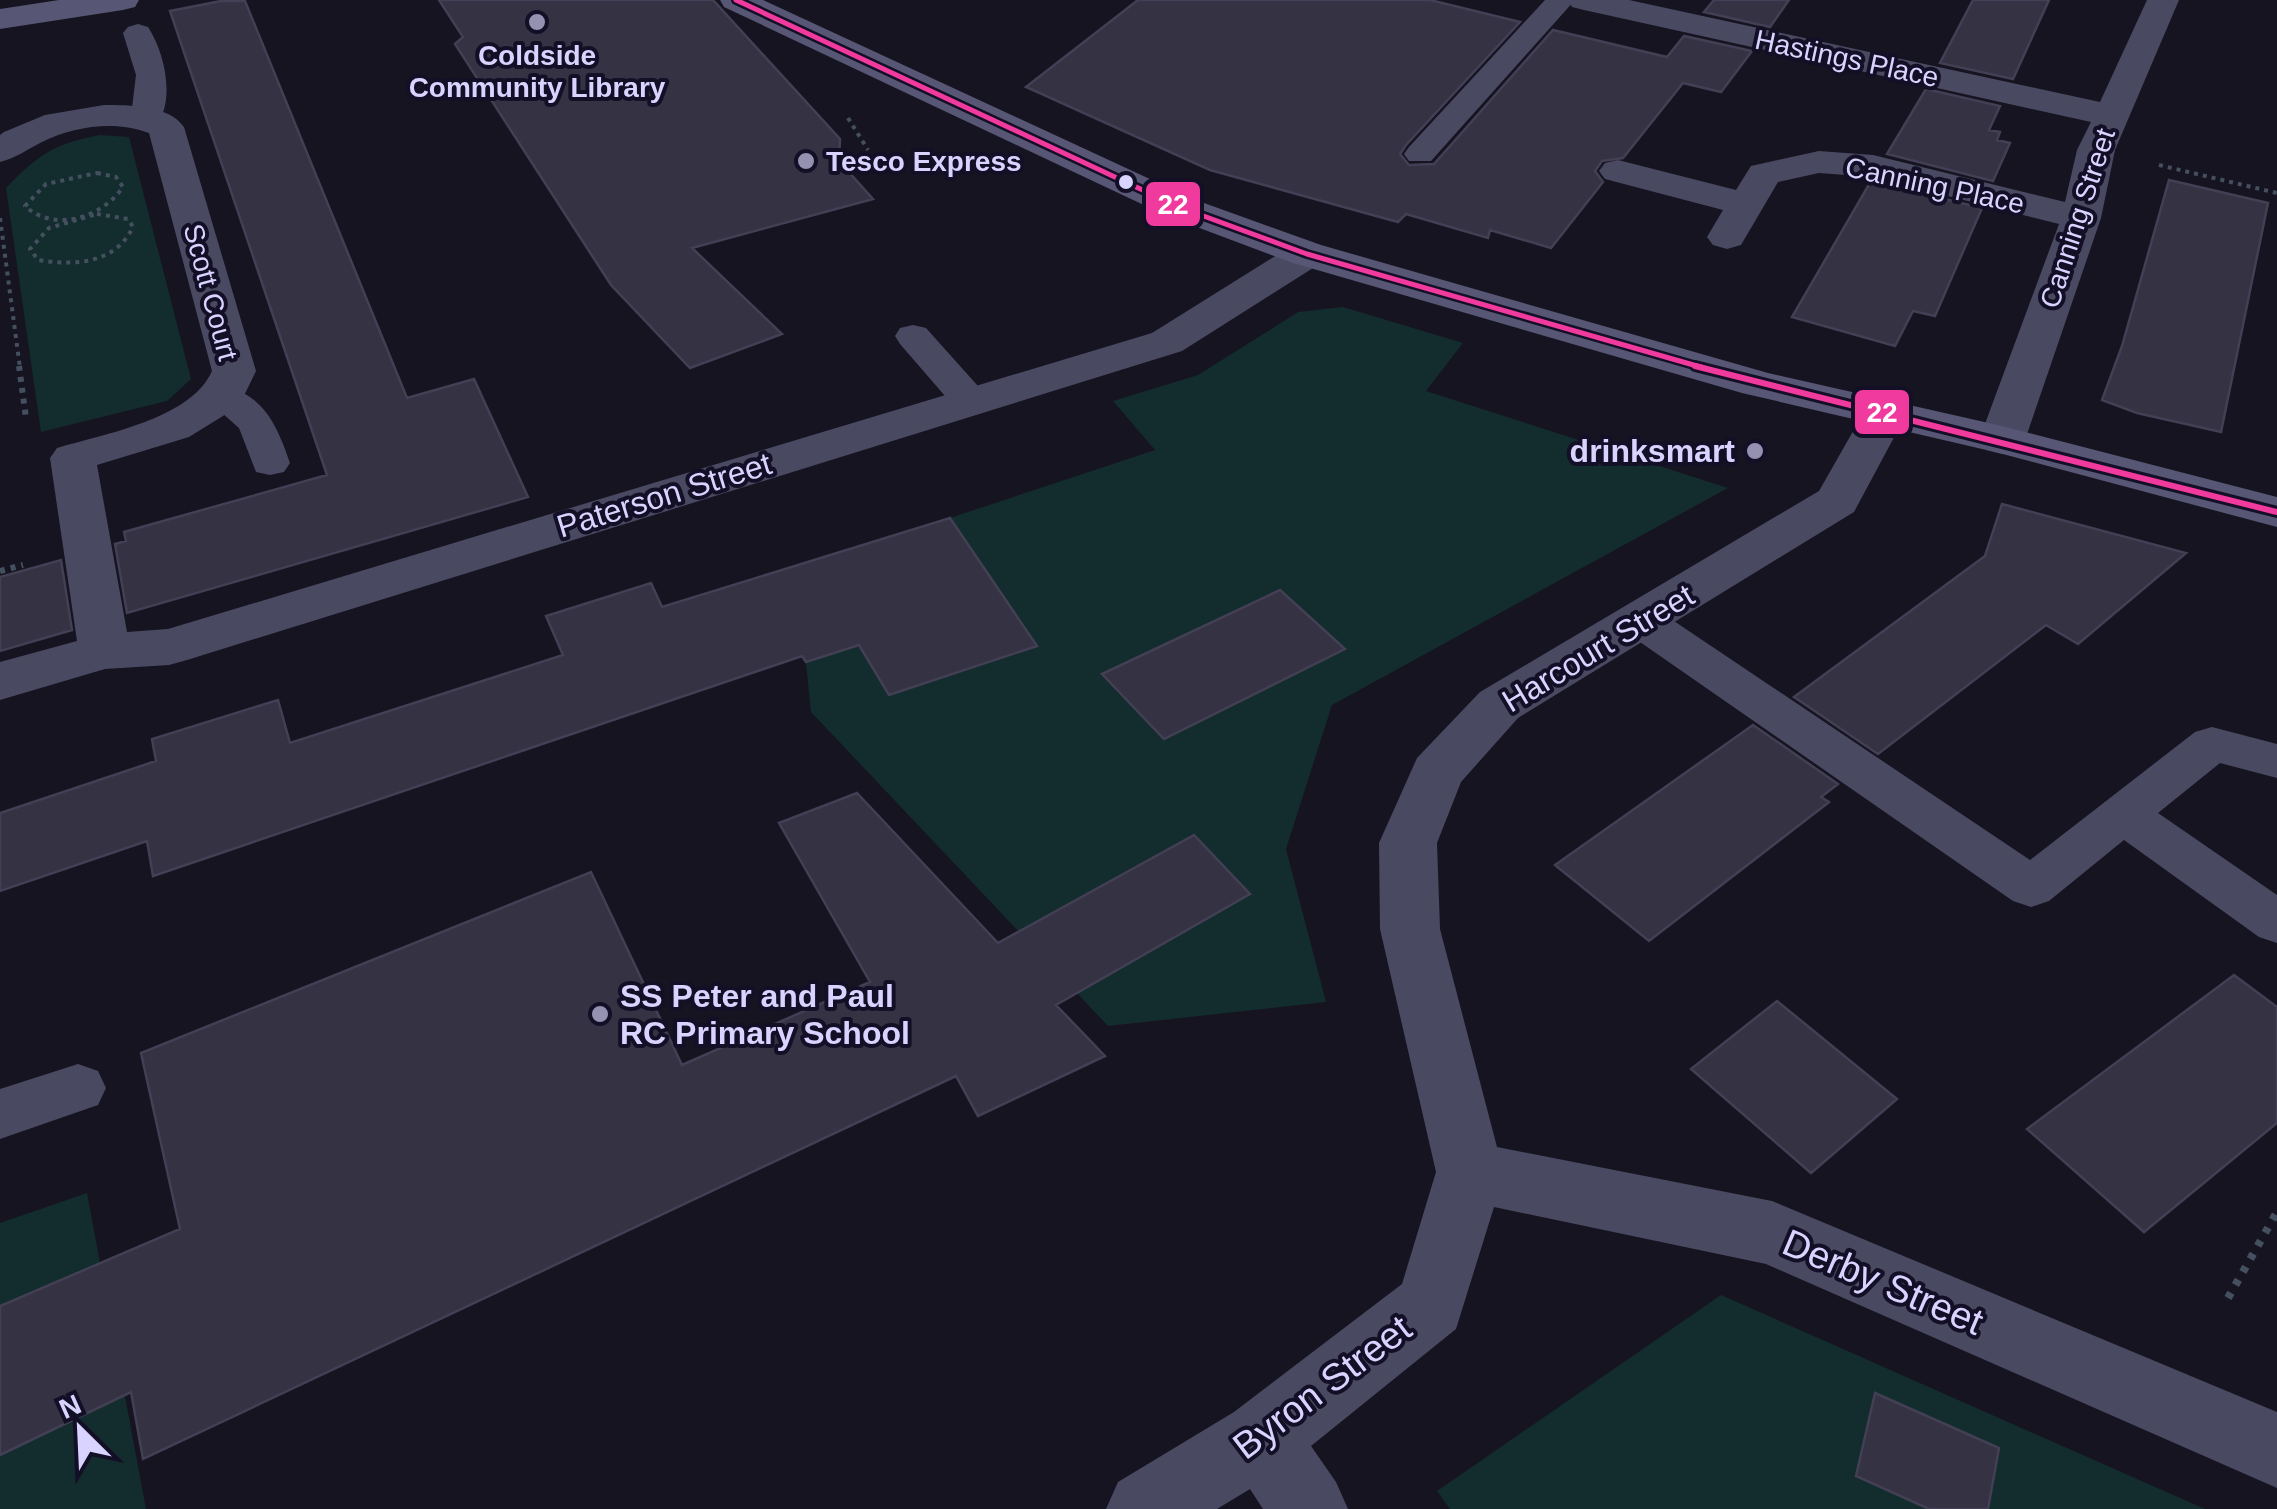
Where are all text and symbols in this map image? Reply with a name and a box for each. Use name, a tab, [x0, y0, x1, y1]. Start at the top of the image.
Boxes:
marker: Coldside Community Library	[526, 11, 548, 33]
street label: Hastings Place	[1752, 24, 1941, 93]
place label: Coldside Community Library	[409, 40, 666, 103]
street label: Canning Street	[2034, 124, 2121, 312]
place label: Tesco Express	[826, 146, 1022, 177]
marker: Tesco Express	[795, 150, 817, 172]
street label: Canning Place	[1843, 151, 2027, 220]
unlabelled marker	[1116, 172, 1136, 192]
line badge: 22	[1144, 180, 1202, 228]
text: 22	[1157, 189, 1189, 220]
street label: Scott Court	[177, 220, 244, 364]
line badge: 22	[1853, 388, 1911, 436]
text: 22	[1866, 397, 1898, 428]
place label: drinksmart	[1570, 433, 1735, 469]
marker: drinksmart	[1744, 440, 1766, 462]
street label: Paterson Street	[552, 445, 776, 545]
street label: Harcourt Street	[1496, 577, 1700, 719]
place label: SS Peter and Paul RC Primary School	[620, 978, 910, 1051]
marker: SS Peter and Paul RC Primary School	[589, 1003, 611, 1025]
street label: Derby Street	[1777, 1221, 1990, 1343]
street label: Byron Street	[1225, 1306, 1419, 1467]
north arrow	[30, 1379, 130, 1479]
text: N	[54, 1388, 86, 1425]

